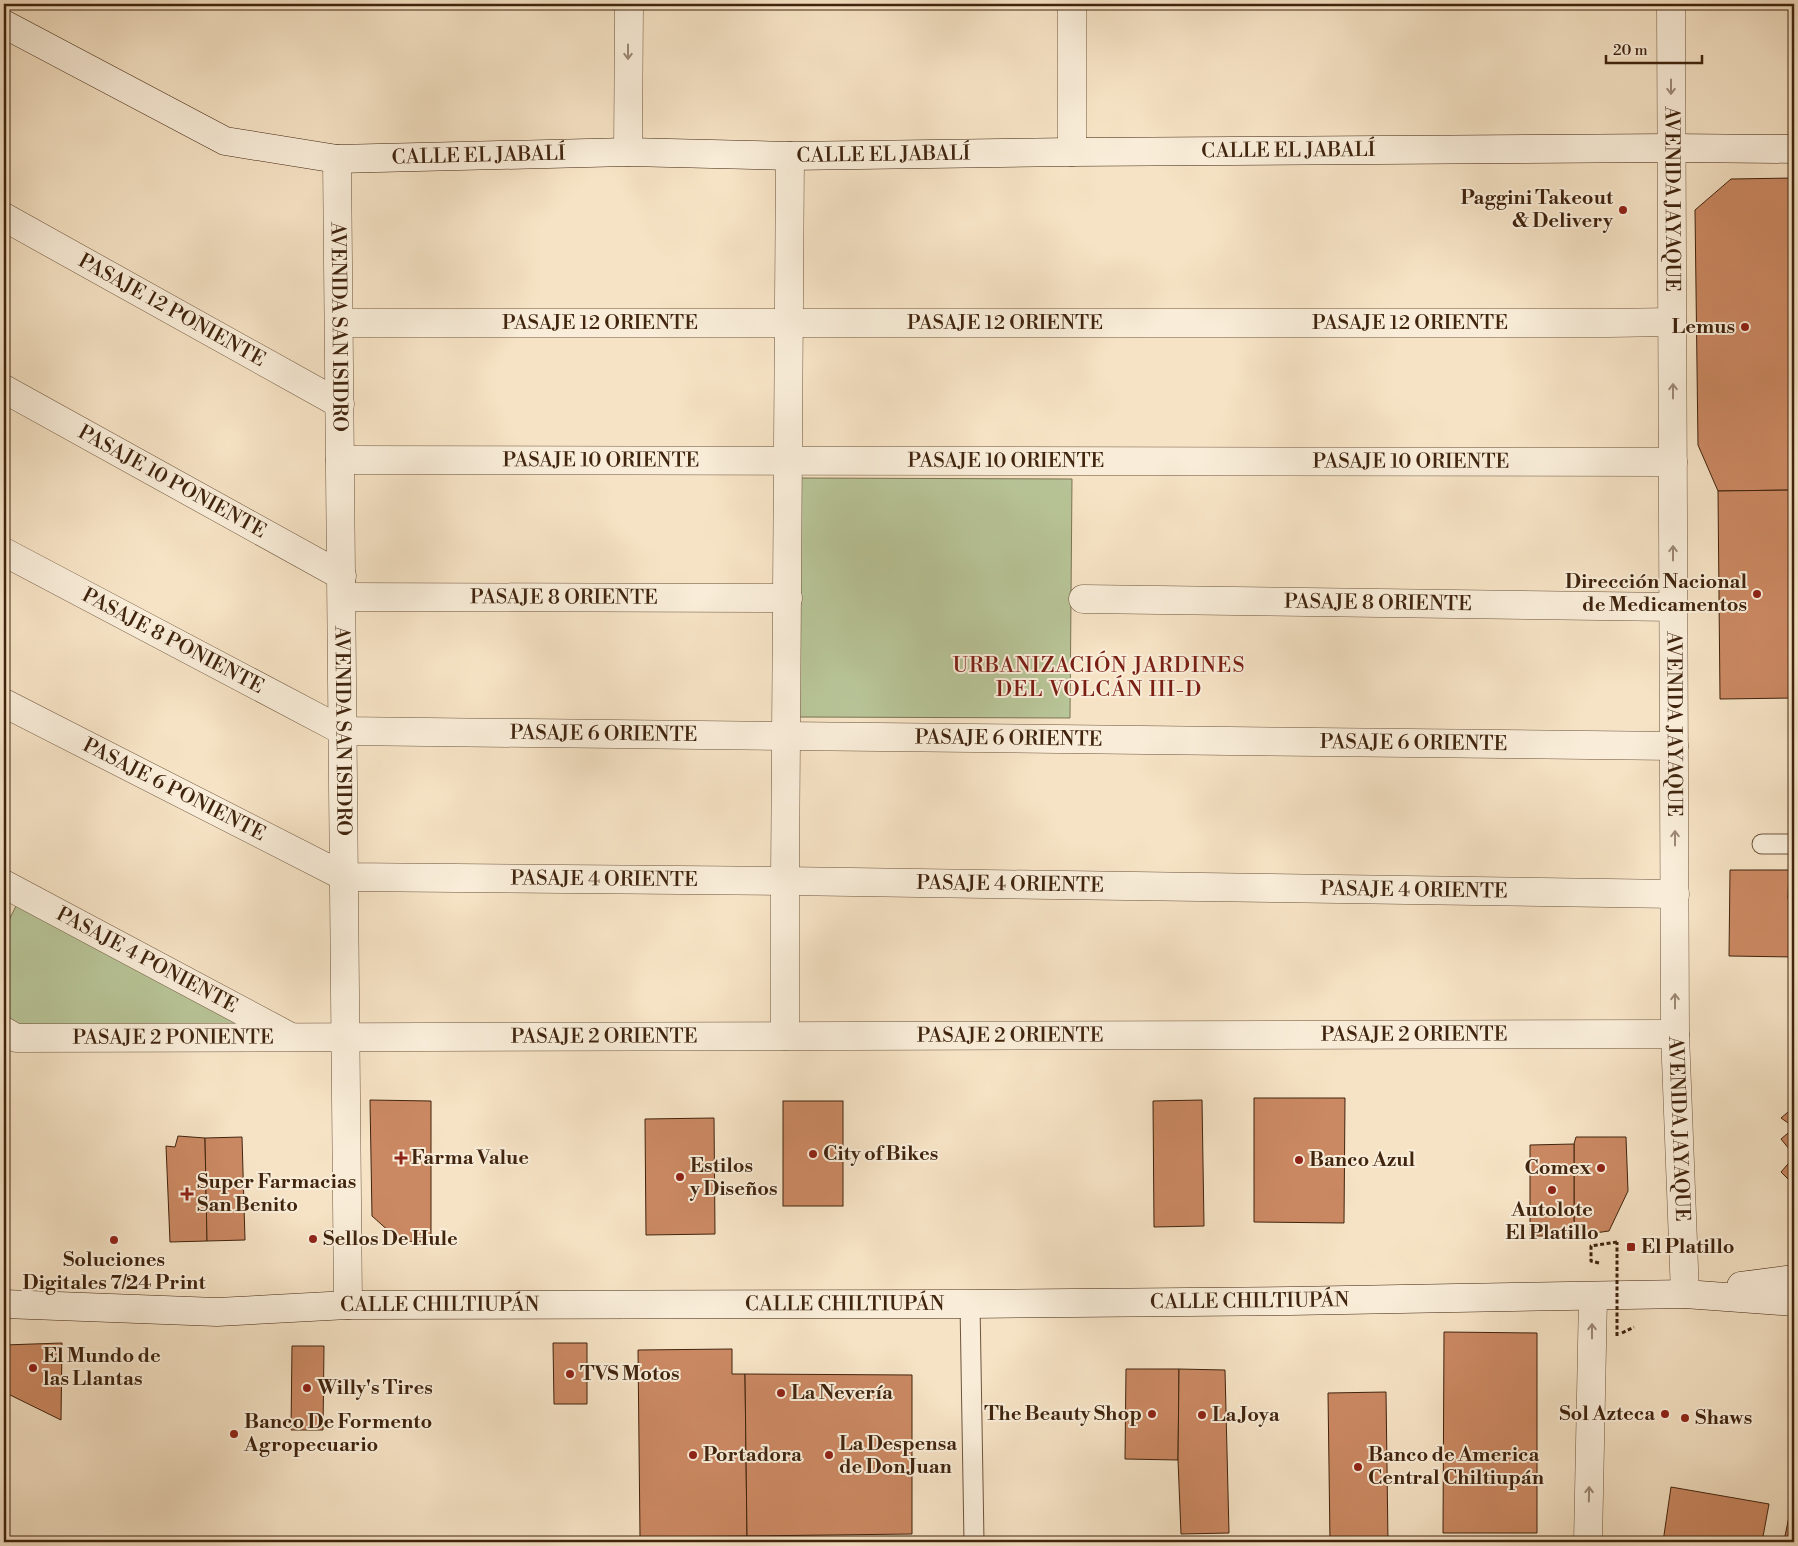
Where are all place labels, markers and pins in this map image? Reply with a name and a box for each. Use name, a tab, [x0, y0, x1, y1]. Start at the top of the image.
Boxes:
place label: Paggini Takeout & Delivery	[1460, 186, 1614, 234]
marker: Paggini Takeout & Delivery	[1617, 204, 1629, 216]
place label: Lemus	[1672, 315, 1735, 340]
marker: Lemus	[1739, 321, 1751, 333]
place label: Dirección Nacional de Medicamentos	[1565, 570, 1747, 618]
marker: Dirección Nacional de Medicamentos	[1751, 588, 1763, 600]
place label: City of Bikes	[823, 1142, 938, 1167]
place label: Farma Value	[411, 1146, 529, 1171]
marker: City of Bikes	[807, 1148, 819, 1160]
place label: Banco Azul	[1309, 1148, 1416, 1173]
marker: Farma Value	[395, 1152, 407, 1164]
place label: Estilos y Diseños	[689, 1154, 778, 1202]
marker: Banco Azul	[1293, 1154, 1305, 1166]
place label: Comex	[1525, 1156, 1591, 1181]
marker: Comex	[1595, 1162, 1607, 1174]
place label: Super Farmacias San Benito	[197, 1170, 356, 1218]
marker: Estilos y Diseños	[674, 1171, 686, 1183]
marker: Autolote El Platillo	[1546, 1184, 1558, 1196]
marker: Super Farmacias San Benito	[181, 1188, 193, 1200]
place label: Autolote El Platillo	[1505, 1198, 1599, 1246]
place label: Sellos De Hule	[323, 1227, 458, 1252]
marker: Sellos De Hule	[307, 1233, 319, 1245]
marker: Soluciones Digitales 7/24 Print	[108, 1234, 120, 1246]
place label: El Platillo	[1641, 1235, 1735, 1260]
marker: El Platillo	[1625, 1241, 1637, 1253]
place label: Soluciones Digitales 7/24 Print	[23, 1248, 206, 1296]
place label: El Mundo de las Llantas	[43, 1344, 161, 1392]
marker: El Mundo de las Llantas	[27, 1362, 39, 1374]
place label: TVS Motos	[580, 1362, 680, 1387]
marker: TVS Motos	[564, 1368, 576, 1380]
place label: Willy's Tires	[316, 1376, 433, 1401]
place label: La Nevería	[791, 1381, 893, 1406]
marker: Willy's Tires	[301, 1382, 313, 1394]
marker: La Nevería	[775, 1387, 787, 1399]
place label: The Beauty Shop	[984, 1402, 1142, 1427]
place label: Sol Azteca	[1559, 1402, 1655, 1427]
place label: La Joya	[1212, 1403, 1280, 1428]
place label: Shaws	[1695, 1406, 1752, 1431]
marker: The Beauty Shop	[1146, 1408, 1158, 1420]
marker: Sol Azteca	[1659, 1408, 1671, 1420]
marker: La Joya	[1196, 1409, 1208, 1421]
place label: Banco De Formento Agropecuario	[243, 1410, 432, 1458]
marker: Shaws	[1679, 1412, 1691, 1424]
marker: Banco De Formento Agropecuario	[228, 1428, 240, 1440]
place label: La Despensa de Don Juan	[839, 1432, 957, 1480]
place label: Portadora	[703, 1443, 802, 1468]
place label: Banco de America Central Chiltiupán	[1368, 1443, 1545, 1491]
marker: Portadora	[687, 1449, 699, 1461]
marker: La Despensa de Don Juan	[823, 1449, 835, 1461]
marker: Banco de America Central Chiltiupán	[1352, 1461, 1364, 1473]

